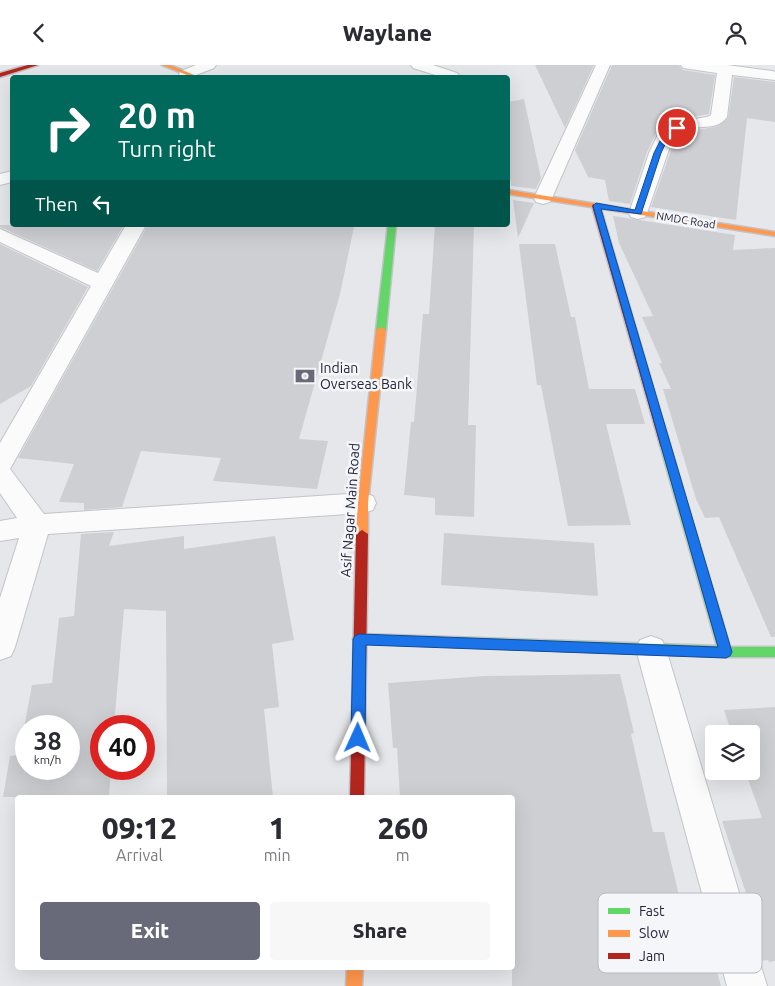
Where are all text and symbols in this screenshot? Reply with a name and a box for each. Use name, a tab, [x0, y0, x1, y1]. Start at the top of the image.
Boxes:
icon: back	[25, 19, 53, 47]
icon: person	[722, 19, 750, 47]
text: Waylane	[343, 20, 432, 45]
icon: right	[35, 95, 100, 160]
text: 20 m	[118, 95, 196, 135]
pin	[656, 107, 698, 149]
icon: arrive	[663, 114, 691, 142]
text: Turn right	[118, 136, 216, 161]
icon: left	[88, 190, 116, 218]
text: Then	[35, 193, 78, 215]
street label: NMDC Road	[656, 209, 716, 231]
place label: Indian Overseas Bank	[320, 360, 412, 392]
bank icon: Indian Overseas Bank	[294, 365, 316, 387]
street label: Asif Nagar Main Road	[337, 442, 363, 578]
position arrow	[331, 711, 383, 763]
speed limit sign: 40	[90, 715, 155, 780]
map controls	[705, 725, 760, 780]
button: layers	[705, 725, 760, 780]
text: 38	[33, 727, 62, 755]
text: km/h	[34, 753, 61, 766]
text: 09:12	[102, 811, 177, 845]
text: 1	[269, 811, 286, 845]
text: 260	[377, 811, 428, 845]
text: Arrival	[116, 846, 163, 864]
text: min	[264, 846, 291, 864]
text: m	[396, 846, 410, 864]
legend	[598, 893, 762, 973]
button: Exit	[40, 902, 260, 960]
button: Share	[270, 902, 490, 960]
text: Fast	[639, 903, 665, 919]
text: Slow	[639, 925, 669, 941]
text: Jam	[639, 948, 665, 964]

